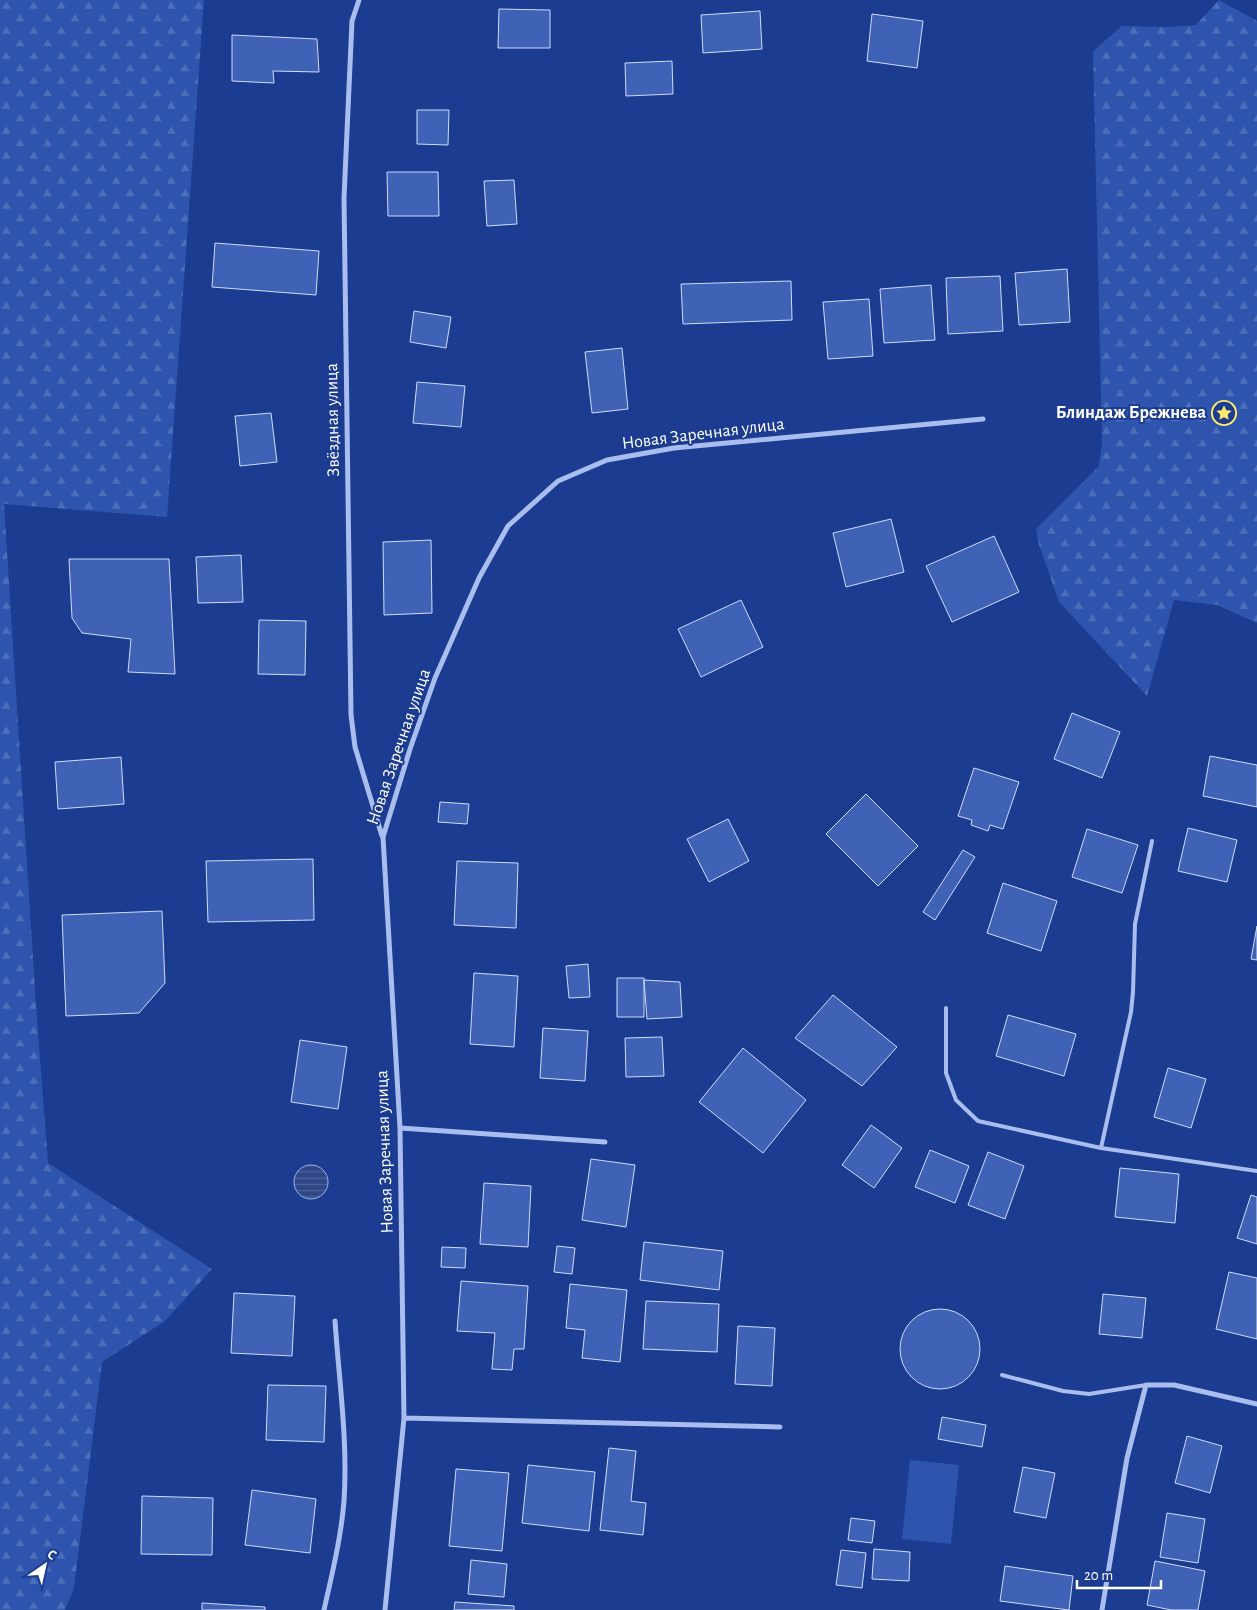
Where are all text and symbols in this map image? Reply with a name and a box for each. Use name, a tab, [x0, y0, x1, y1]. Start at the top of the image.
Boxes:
street label: Звёздная улица	[323, 363, 343, 477]
place icon: Блиндаж Брежнева	[1211, 400, 1237, 426]
place label: Блиндаж Брежнева	[1056, 404, 1206, 422]
street label: Новая Заречная улица	[621, 415, 785, 453]
street label: Новая Заречная улица	[364, 667, 434, 827]
street label: Новая Заречная улица	[373, 1070, 397, 1234]
north arrow	[20, 1540, 70, 1590]
text: С	[45, 1547, 59, 1563]
scale bar	[1077, 1558, 1161, 1590]
text: 20 m	[1084, 1568, 1113, 1583]

